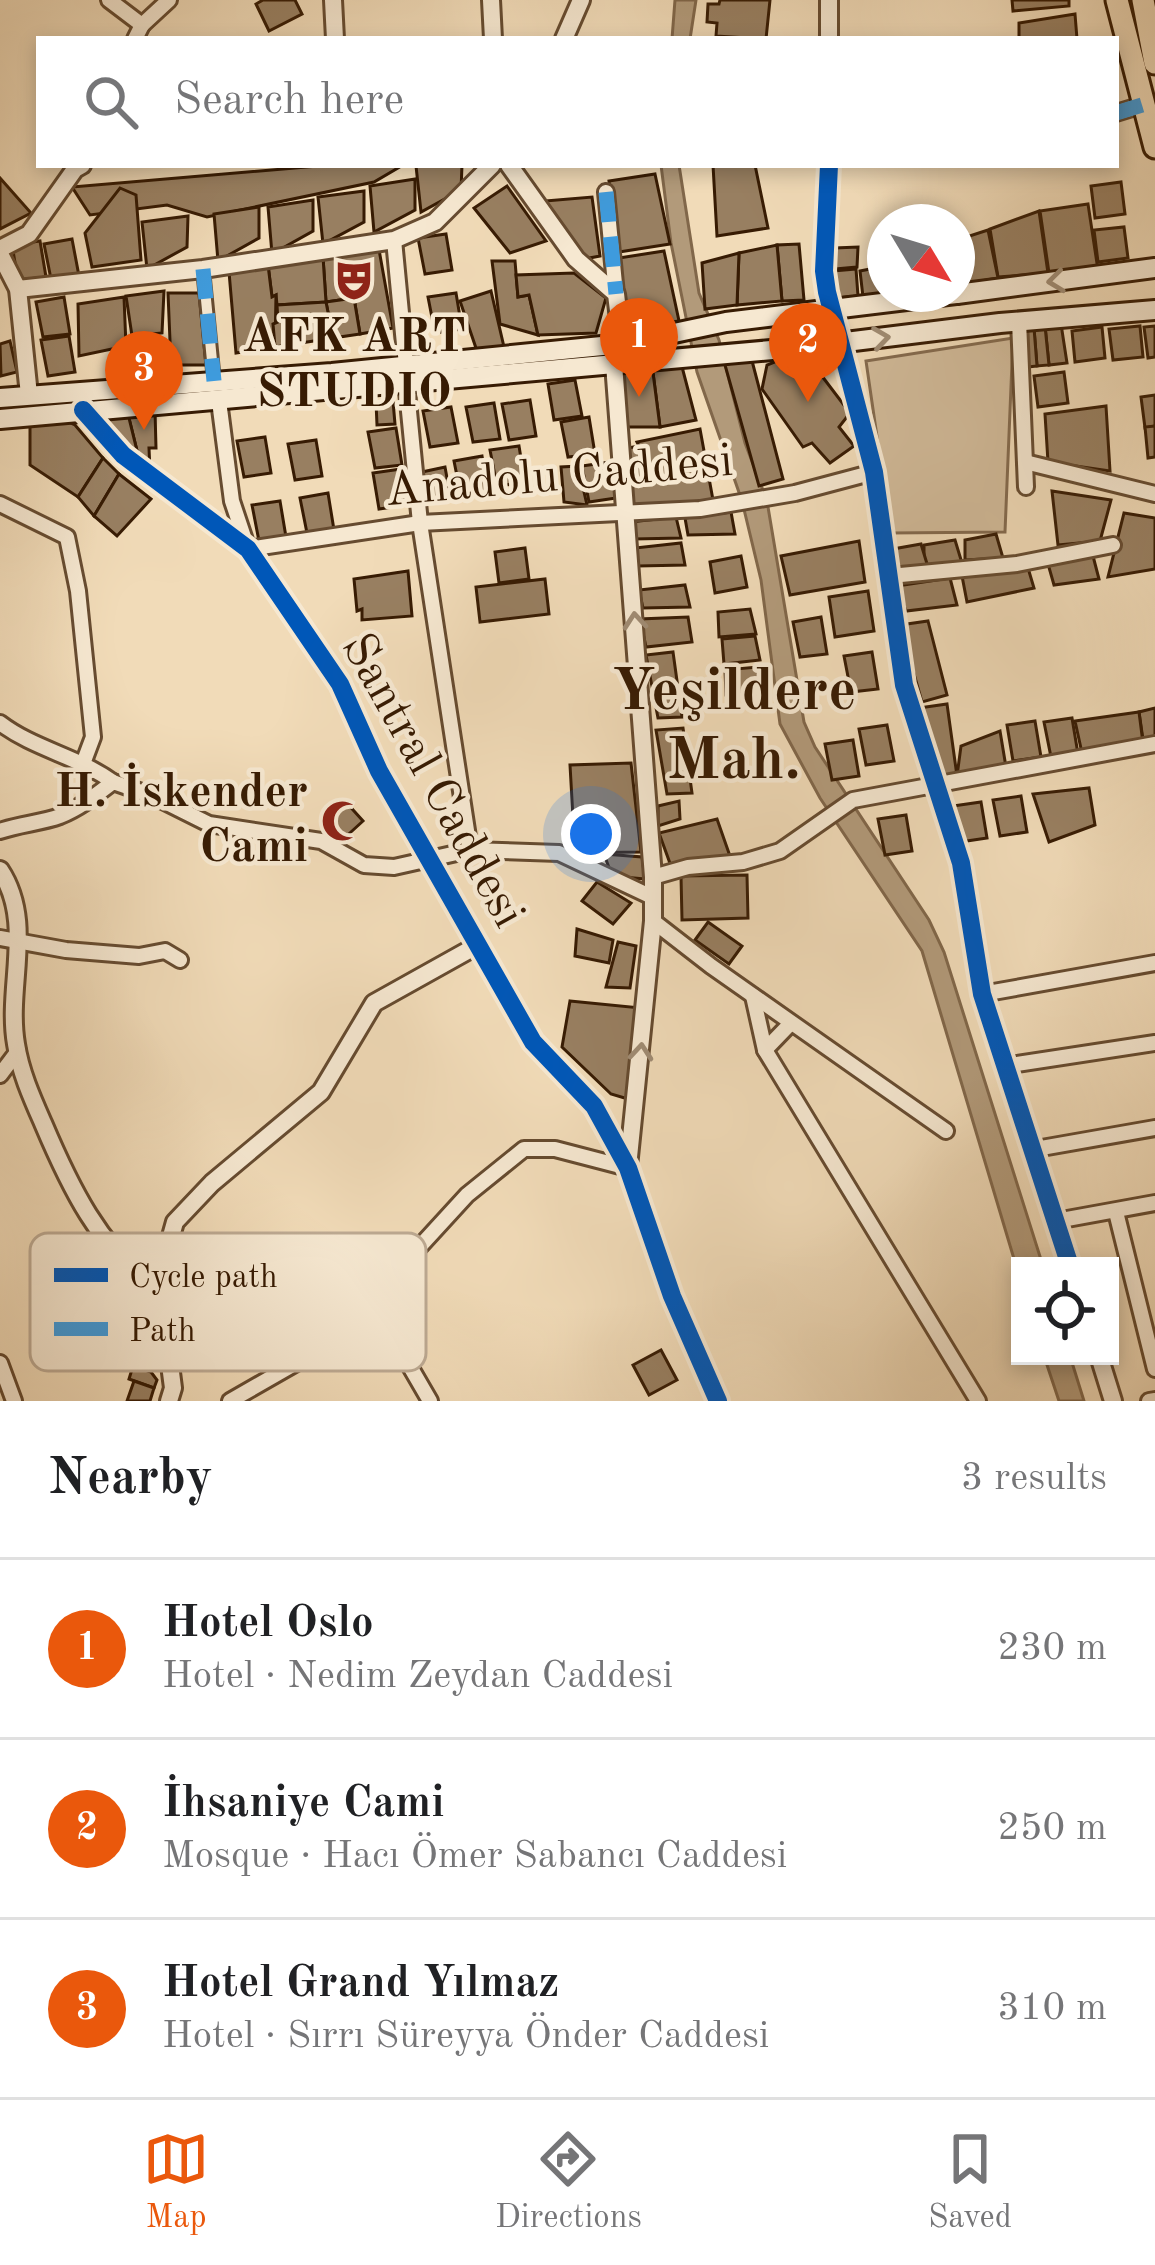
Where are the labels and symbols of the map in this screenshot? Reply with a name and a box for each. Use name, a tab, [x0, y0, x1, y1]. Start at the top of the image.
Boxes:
north arrow	[867, 204, 975, 312]
theatre icon: AFK ART STUDIO	[331, 257, 377, 303]
one-way arrow	[1046, 267, 1066, 293]
pin: 1	[600, 298, 678, 397]
pin: 2	[769, 303, 847, 402]
place label: AFK ART STUDIO	[242, 314, 466, 417]
one-way arrow	[871, 326, 891, 352]
pin: 3	[105, 331, 183, 430]
street label: Anadolu Caddesi	[383, 438, 735, 516]
one-way arrow	[622, 611, 648, 630]
street label: Santral Caddesi	[332, 626, 532, 936]
district label: Yeşildere Mah.	[611, 663, 857, 792]
place label: H. İskender Cami	[54, 762, 308, 872]
mosque icon: H. İskender Cami	[319, 798, 365, 844]
your location	[561, 804, 621, 864]
one-way arrow	[628, 1042, 653, 1061]
legend	[30, 1233, 426, 1371]
text: Cycle path	[129, 1262, 278, 1295]
text: Path	[129, 1316, 196, 1349]

